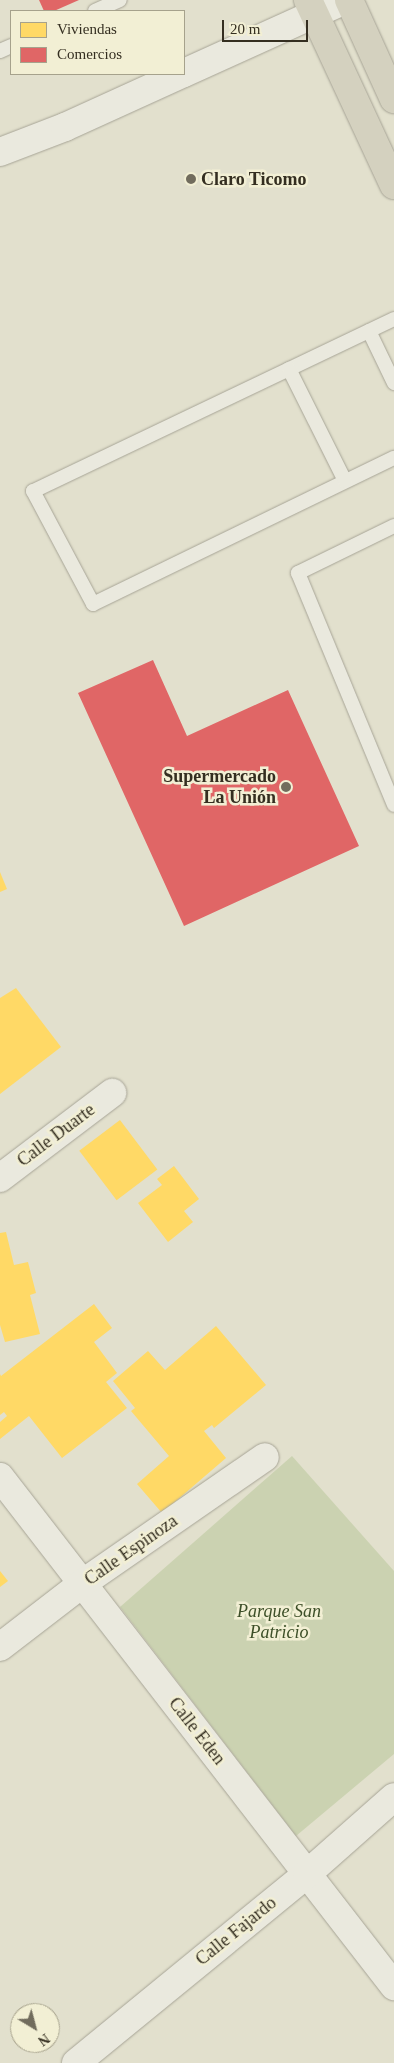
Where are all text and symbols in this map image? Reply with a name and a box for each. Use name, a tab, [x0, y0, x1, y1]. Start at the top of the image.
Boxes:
legend	[10, 10, 185, 75]
scale bar	[224, 10, 310, 42]
text: Viviendas	[57, 21, 117, 37]
text: 20 m	[230, 21, 260, 37]
text: Comercios	[57, 46, 122, 62]
place label: Claro Ticomo	[201, 168, 307, 190]
marker: Claro Ticomo	[185, 173, 197, 185]
place label: Supermercado La Unión	[163, 766, 276, 809]
marker: Supermercado La Unión	[280, 781, 292, 793]
street label: Calle Duarte	[13, 1099, 99, 1171]
street label: Calle Espinoza	[80, 1510, 182, 1590]
park label: Parque San Patricio	[237, 1601, 321, 1644]
street label: Calle Eden	[164, 1693, 230, 1769]
street label: Calle Fajardo	[191, 1892, 281, 1970]
north arrow	[10, 2003, 60, 2053]
text: N	[35, 2031, 52, 2049]

